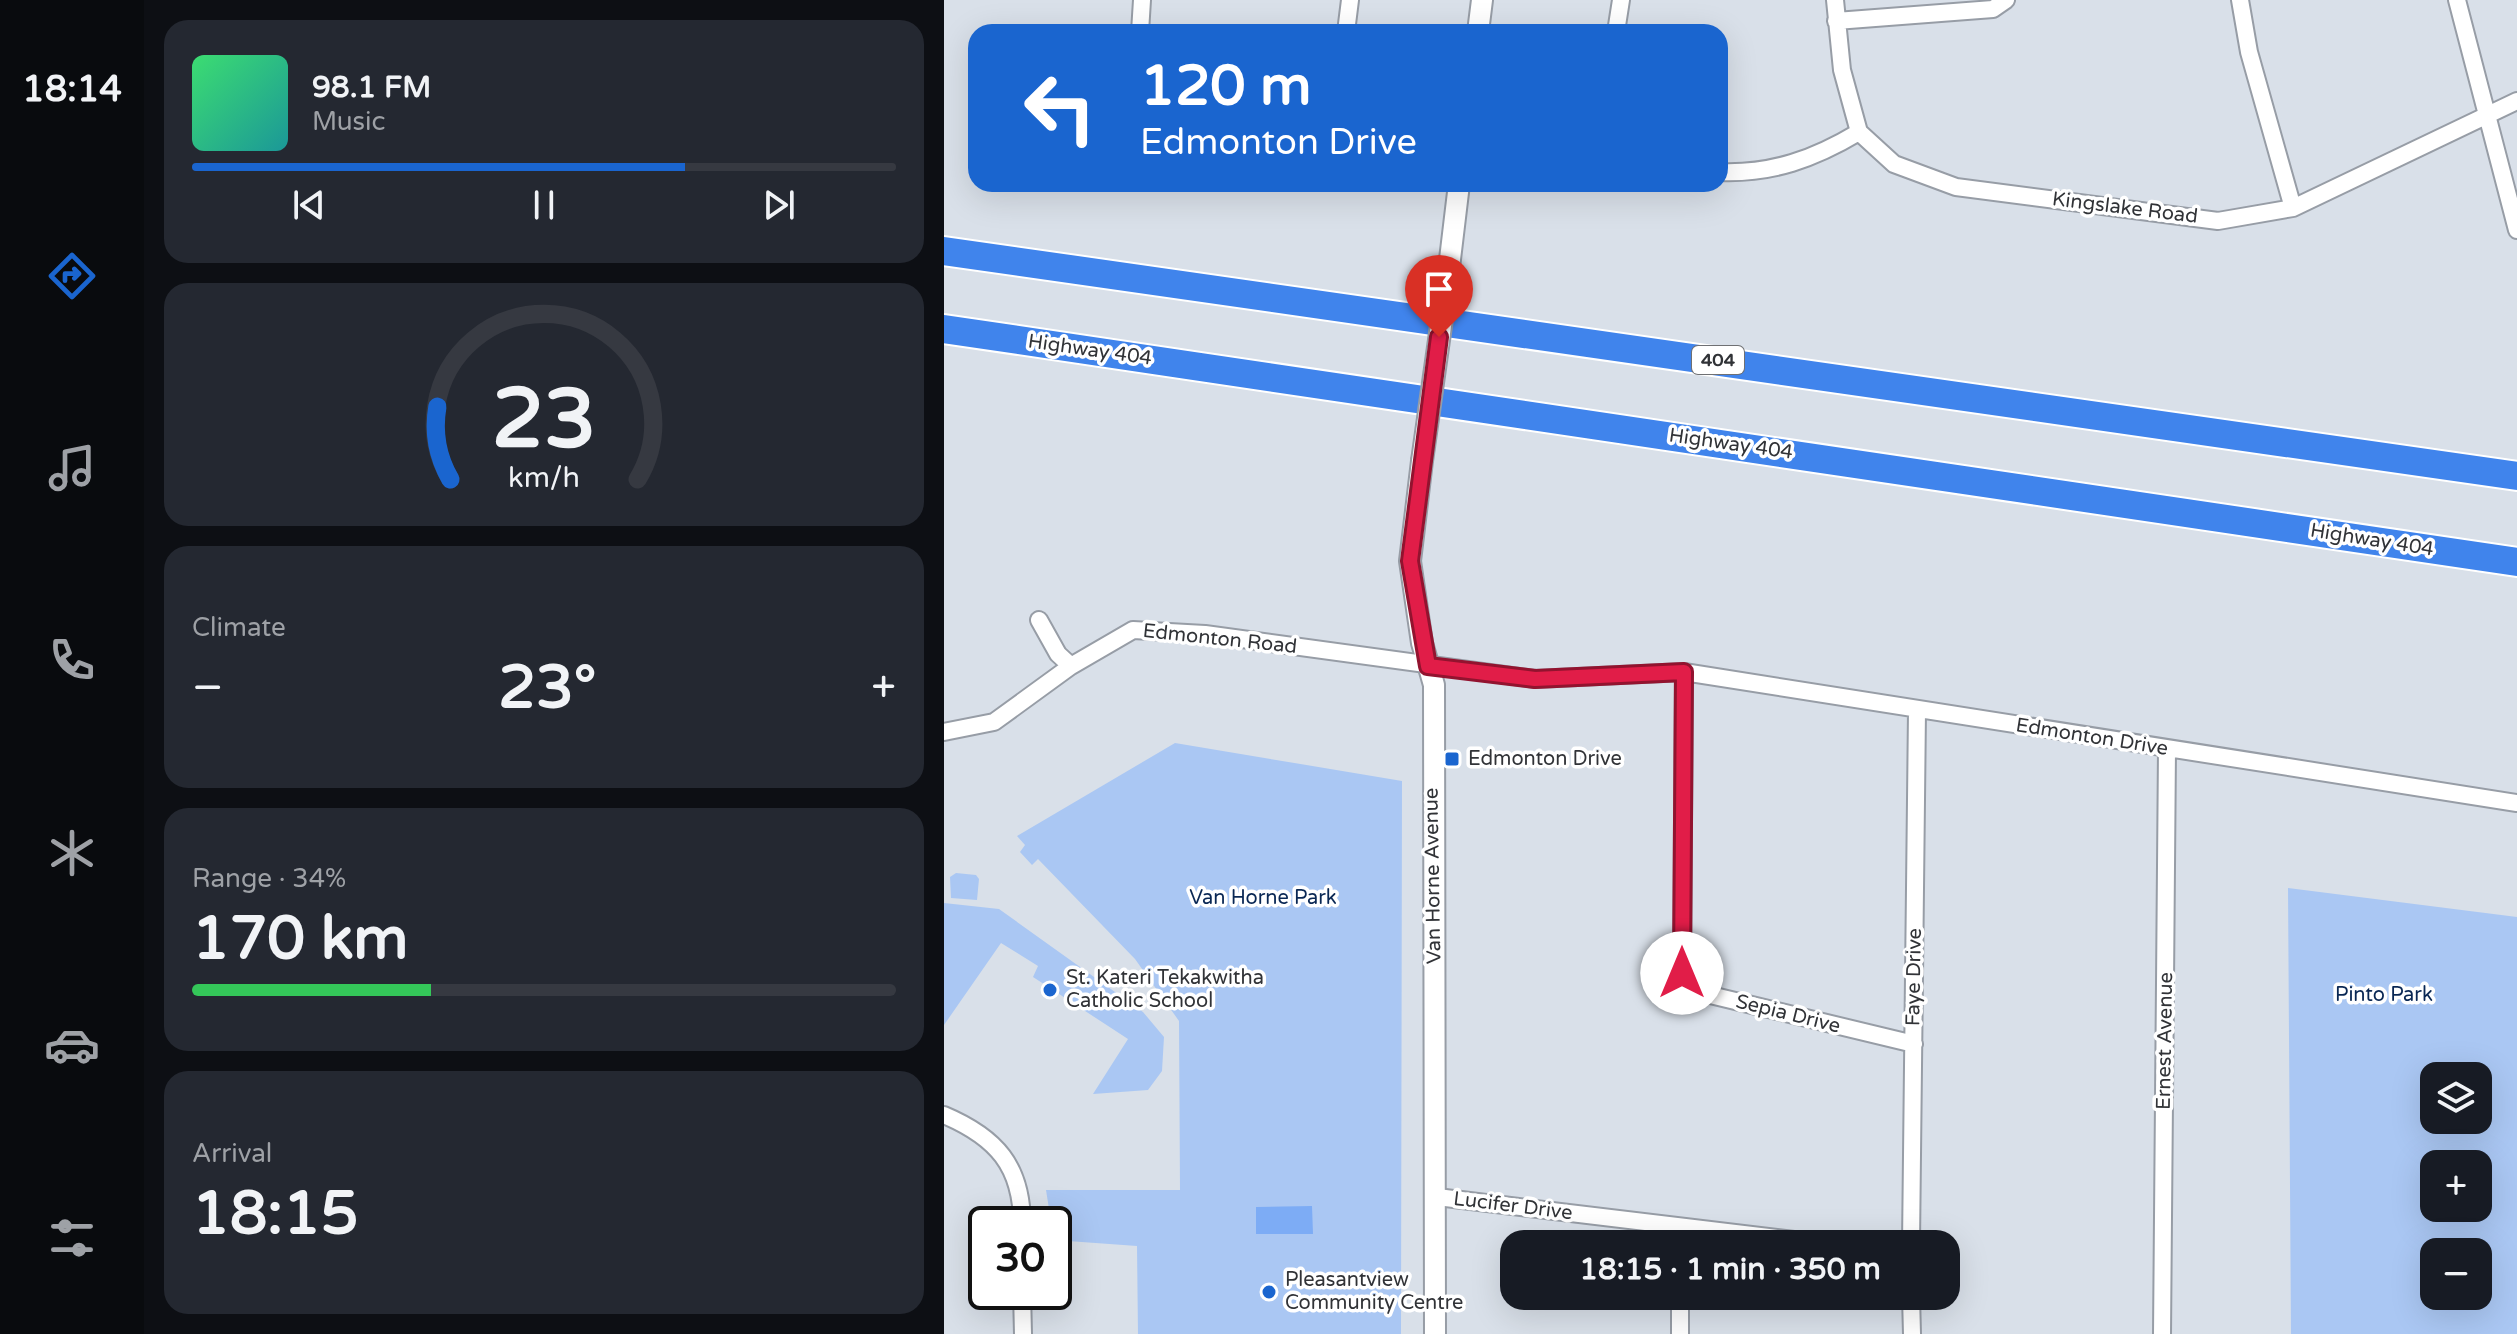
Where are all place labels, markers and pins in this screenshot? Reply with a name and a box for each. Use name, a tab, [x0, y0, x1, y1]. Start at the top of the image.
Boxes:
pin	[1405, 255, 1473, 337]
place label: Edmonton Drive	[1468, 747, 1622, 771]
marker: Edmonton Drive	[1443, 750, 1461, 768]
place label: St. Kateri Tekakwitha Catholic School	[1066, 966, 1264, 1013]
marker: St. Kateri Tekakwitha Catholic School	[1041, 981, 1059, 999]
place label: Pleasantview Community Centre	[1285, 1268, 1463, 1315]
marker: Pleasantview Community Centre	[1260, 1283, 1278, 1301]

